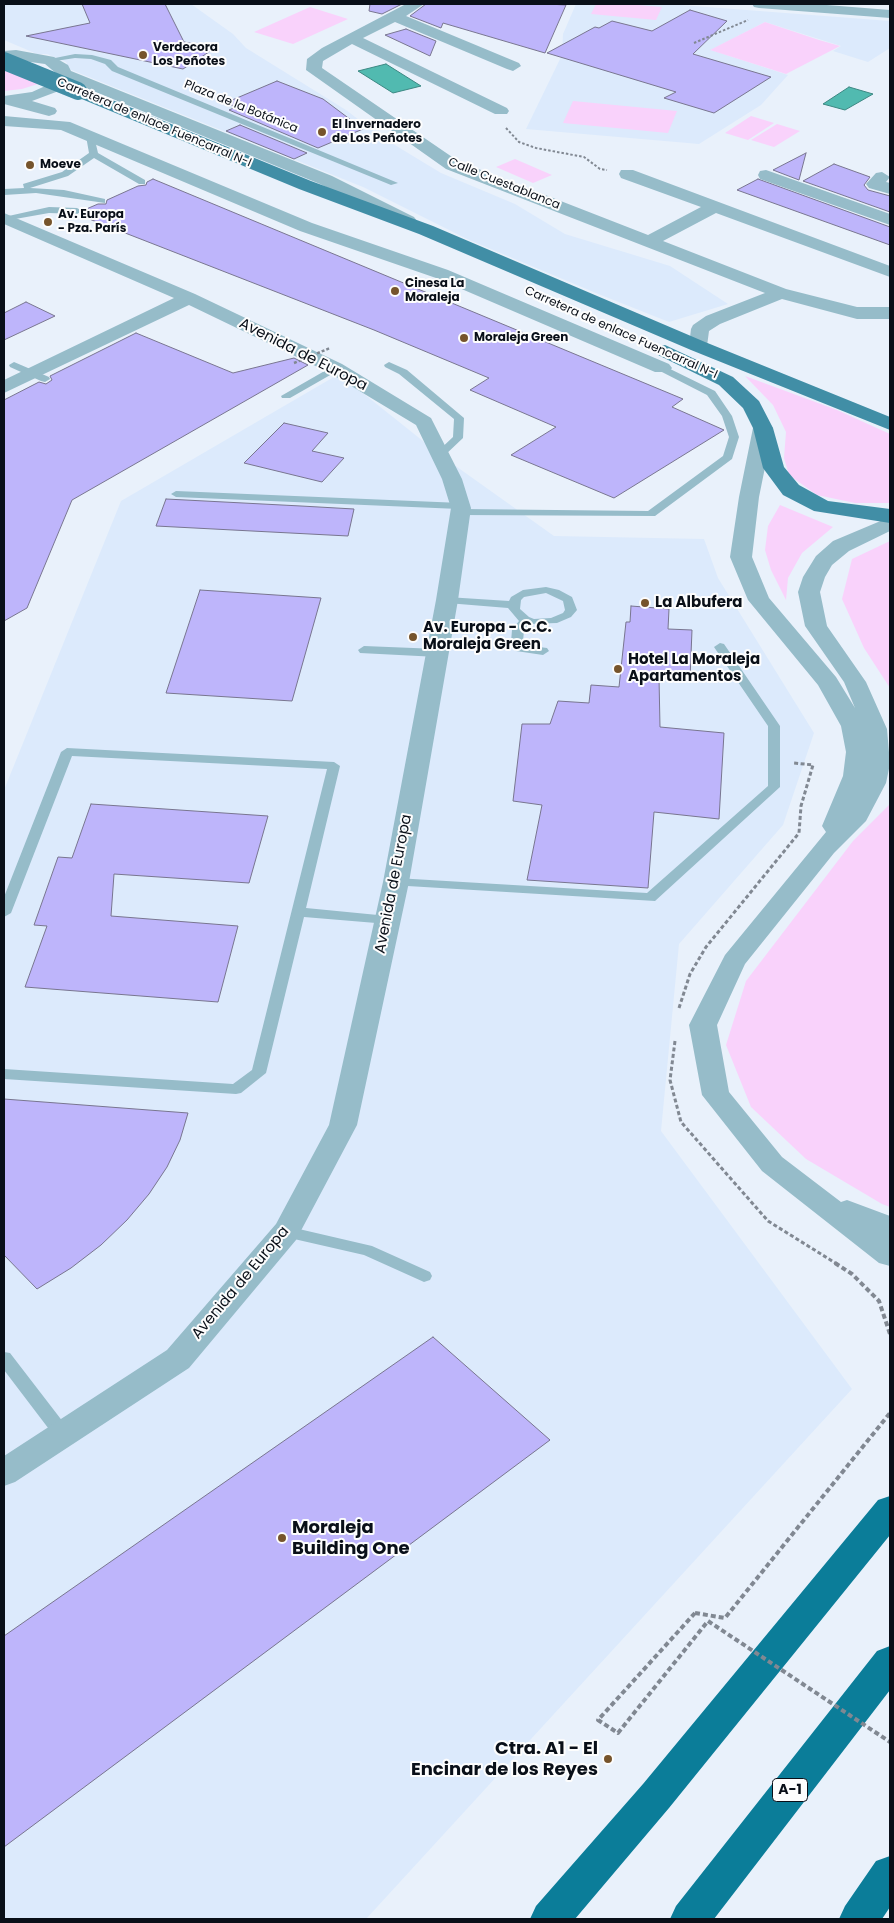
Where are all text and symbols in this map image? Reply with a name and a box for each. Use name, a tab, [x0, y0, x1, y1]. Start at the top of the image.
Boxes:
place label: Verdecora Los Peñotes	[153, 41, 225, 69]
marker: Verdecora Los Peñotes	[137, 49, 149, 61]
street label: Carretera de enlace Fuencarral N-I	[55, 75, 253, 171]
street label: Plaza de la Botánica	[182, 78, 300, 136]
place label: El Invernadero de Los Peñotes	[332, 118, 422, 146]
marker: El Invernadero de Los Peñotes	[316, 126, 328, 138]
street label: Calle Cuestablanca	[446, 155, 562, 213]
place label: Moeve	[40, 158, 81, 172]
marker: Moeve	[24, 159, 36, 171]
place label: Av. Europa - Pza. París	[58, 208, 126, 236]
marker: Av. Europa - Pza. París	[42, 216, 54, 228]
place label: Cinesa La Moraleja	[405, 277, 464, 305]
street label: Carretera de enlace Fuencarral N-I	[522, 284, 720, 382]
marker: Cinesa La Moraleja	[389, 285, 401, 297]
street label: Avenida de Europa	[236, 315, 370, 395]
place label: Moraleja Green	[474, 331, 568, 345]
marker: Moraleja Green	[458, 332, 470, 344]
place label: La Albufera	[655, 594, 743, 612]
marker: La Albufera	[639, 597, 651, 609]
place label: Av. Europa - C.C. Moraleja Green	[423, 619, 552, 654]
marker: Av. Europa - C.C. Moraleja Green	[407, 631, 419, 643]
place label: Hotel La Moraleja Apartamentos	[628, 651, 760, 686]
marker: Hotel La Moraleja Apartamentos	[612, 663, 624, 675]
street label: Avenida de Europa	[372, 813, 416, 955]
street label: Avenida de Europa	[189, 1223, 293, 1343]
place label: Moraleja Building One	[292, 1517, 410, 1560]
marker: Moraleja Building One	[276, 1532, 288, 1544]
place label: Ctra. A1 - El Encinar de los Reyes	[411, 1738, 598, 1780]
marker: Ctra. A1 - El Encinar de los Reyes	[602, 1753, 614, 1765]
road number: A-1	[772, 1778, 808, 1802]

